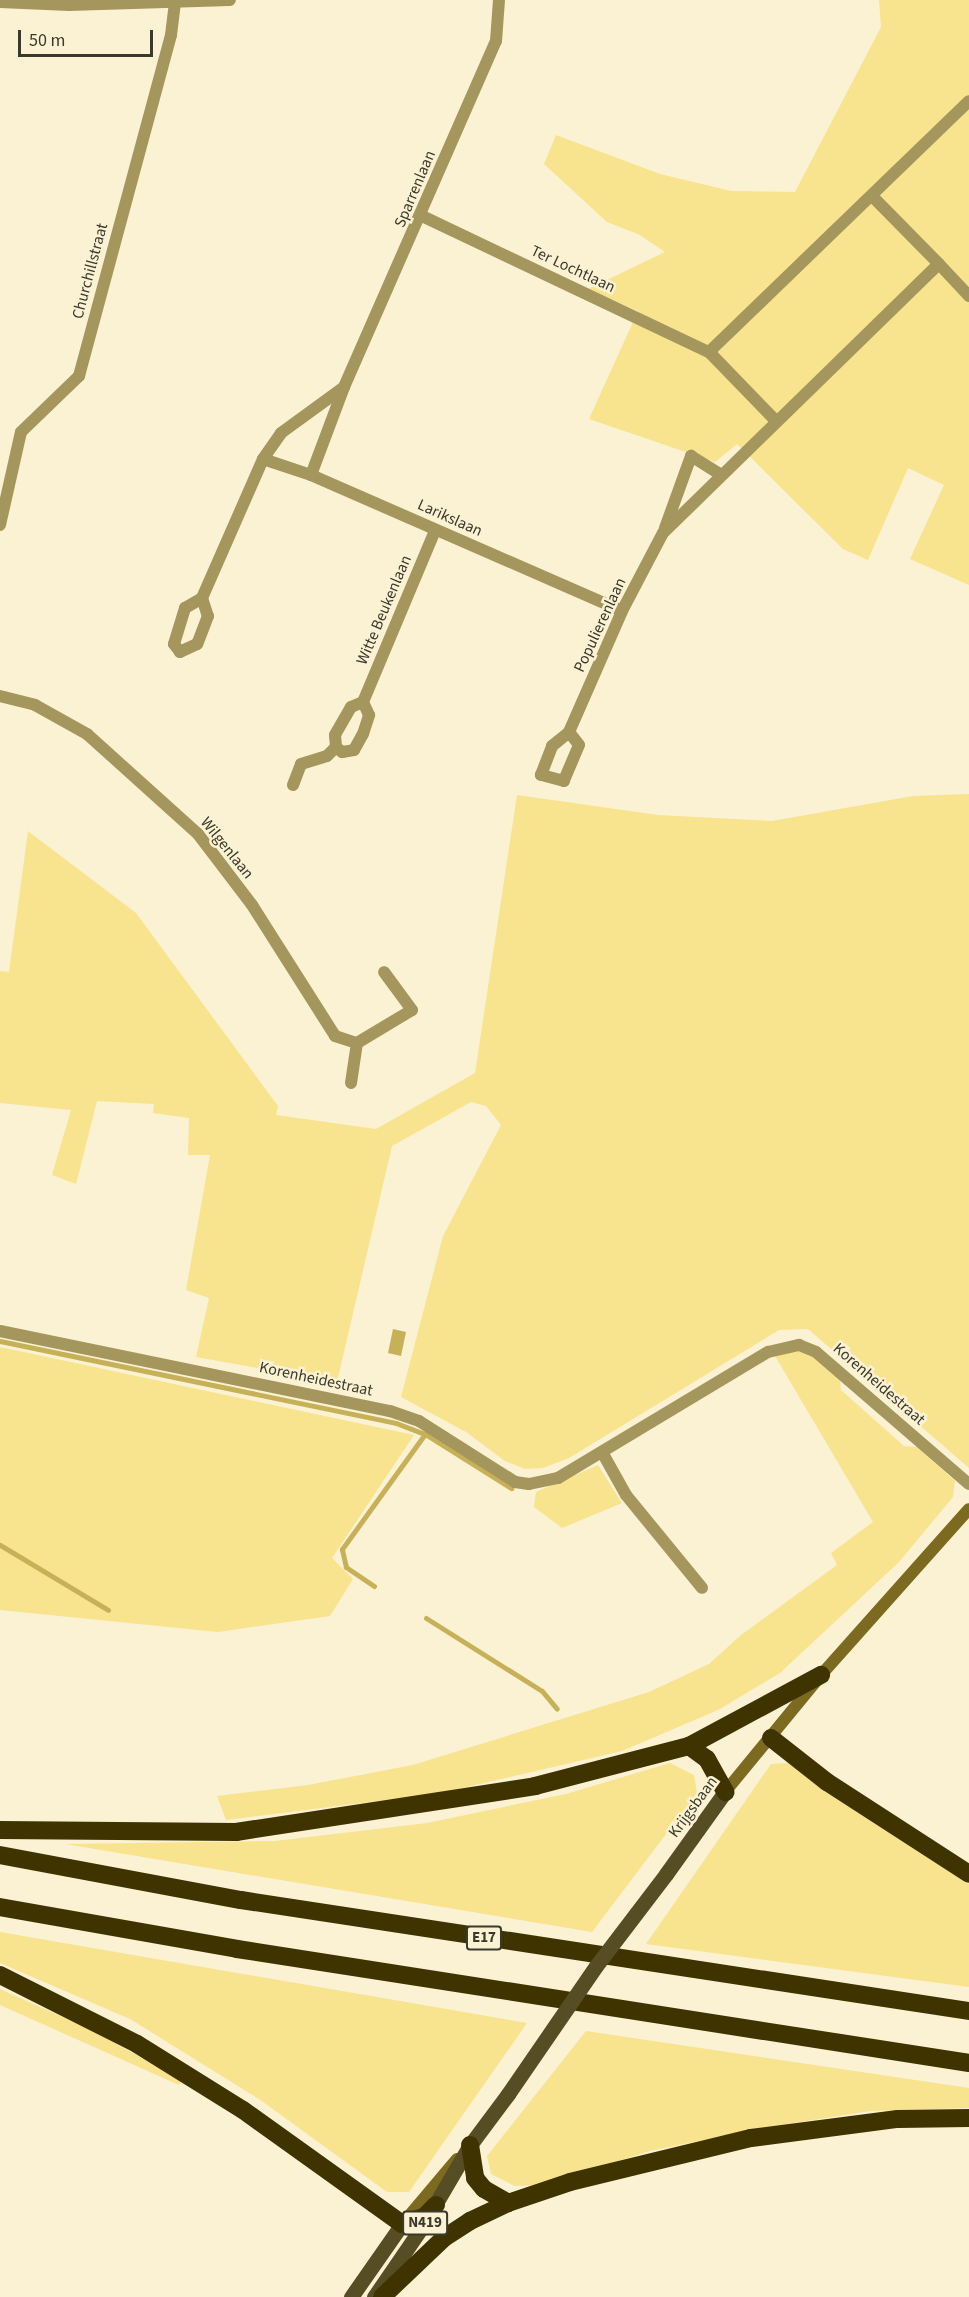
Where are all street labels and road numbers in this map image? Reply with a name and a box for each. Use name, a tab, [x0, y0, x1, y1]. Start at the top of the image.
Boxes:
street label: Sparrenlaan	[390, 148, 440, 230]
street label: Churchillstraat	[68, 221, 112, 321]
street label: Ter Lochtlaan	[528, 241, 618, 297]
street label: Larikslaan	[415, 495, 485, 541]
street label: Witte Beukenlaan	[352, 552, 416, 668]
street label: Populierenlaan	[570, 575, 630, 675]
street label: Wilgenlaan	[196, 813, 258, 883]
street label: Korenheidestraat	[829, 1339, 929, 1429]
street label: Korenheidestraat	[257, 1358, 375, 1400]
street label: Krijgsbaan	[664, 1773, 722, 1841]
road number: E17	[464, 1926, 504, 1950]
road number: N419	[401, 2211, 449, 2235]

